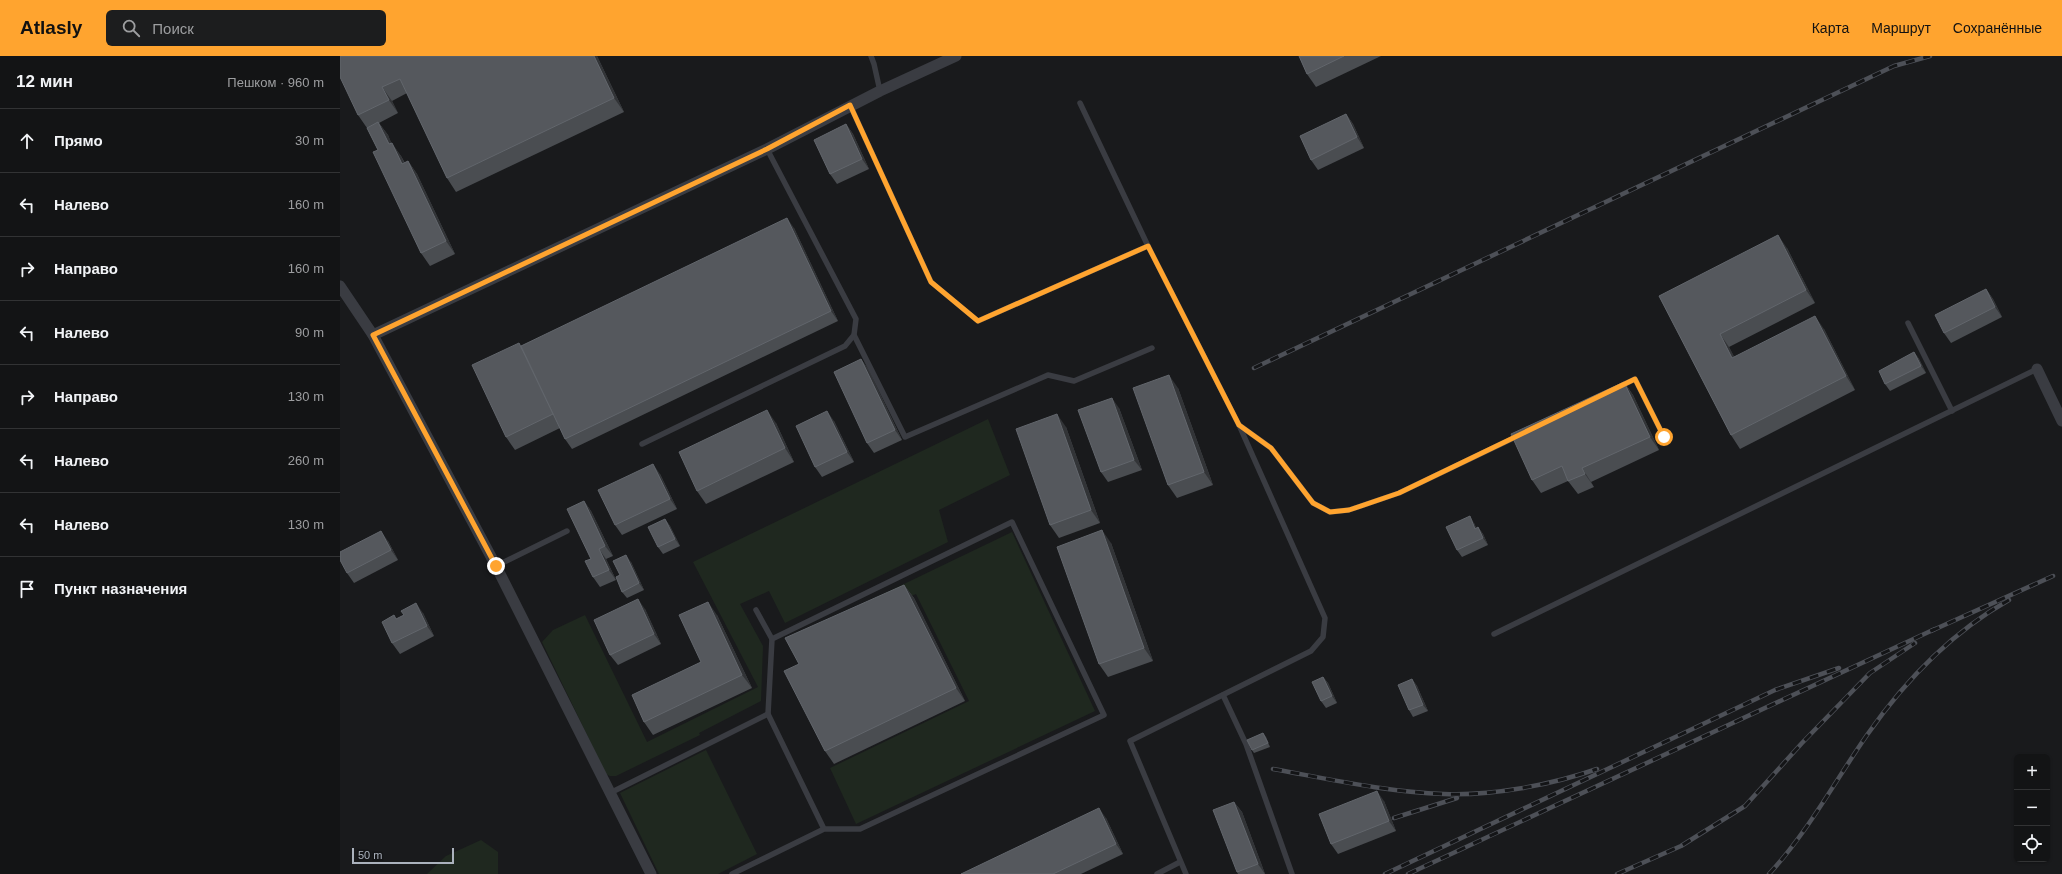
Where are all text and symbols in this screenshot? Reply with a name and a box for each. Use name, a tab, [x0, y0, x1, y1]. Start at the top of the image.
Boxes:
search box	[106, 10, 386, 46]
text: Atlasly	[20, 17, 82, 38]
icon: search	[120, 17, 142, 39]
text: Поиск	[152, 20, 194, 37]
text: Карта	[1812, 20, 1849, 36]
text: Маршрут	[1871, 20, 1931, 36]
text: Сохранённые	[1953, 20, 2042, 36]
text: 12 мин	[16, 72, 73, 91]
text: Пешком · 960 m	[227, 75, 324, 90]
icon: ahead	[16, 130, 38, 152]
text: Прямо	[54, 132, 103, 149]
text: 30 m	[295, 133, 324, 148]
icon: left	[16, 194, 38, 216]
text: Налево	[54, 196, 109, 213]
text: 160 m	[288, 197, 324, 212]
icon: right	[16, 258, 38, 280]
text: Направо	[54, 260, 118, 277]
text: 160 m	[288, 261, 324, 276]
icon: left	[16, 322, 38, 344]
text: Налево	[54, 324, 109, 341]
text: 90 m	[295, 325, 324, 340]
icon: right	[16, 386, 38, 408]
text: Направо	[54, 388, 118, 405]
text: 130 m	[288, 389, 324, 404]
route start	[1655, 428, 1673, 446]
icon: left	[16, 450, 38, 472]
text: Налево	[54, 452, 109, 469]
text: 260 m	[288, 453, 324, 468]
icon: left	[16, 514, 38, 536]
text: Налево	[54, 516, 109, 533]
text: 130 m	[288, 517, 324, 532]
route end	[487, 557, 505, 575]
icon: arrive	[16, 578, 38, 600]
text: Пункт назначения	[54, 580, 187, 597]
map controls	[2014, 754, 2050, 862]
button: +	[2014, 754, 2050, 790]
button: −	[2014, 790, 2050, 826]
button: locate	[2014, 826, 2050, 862]
scale bar	[352, 846, 454, 865]
text: 50 m	[358, 849, 382, 861]

